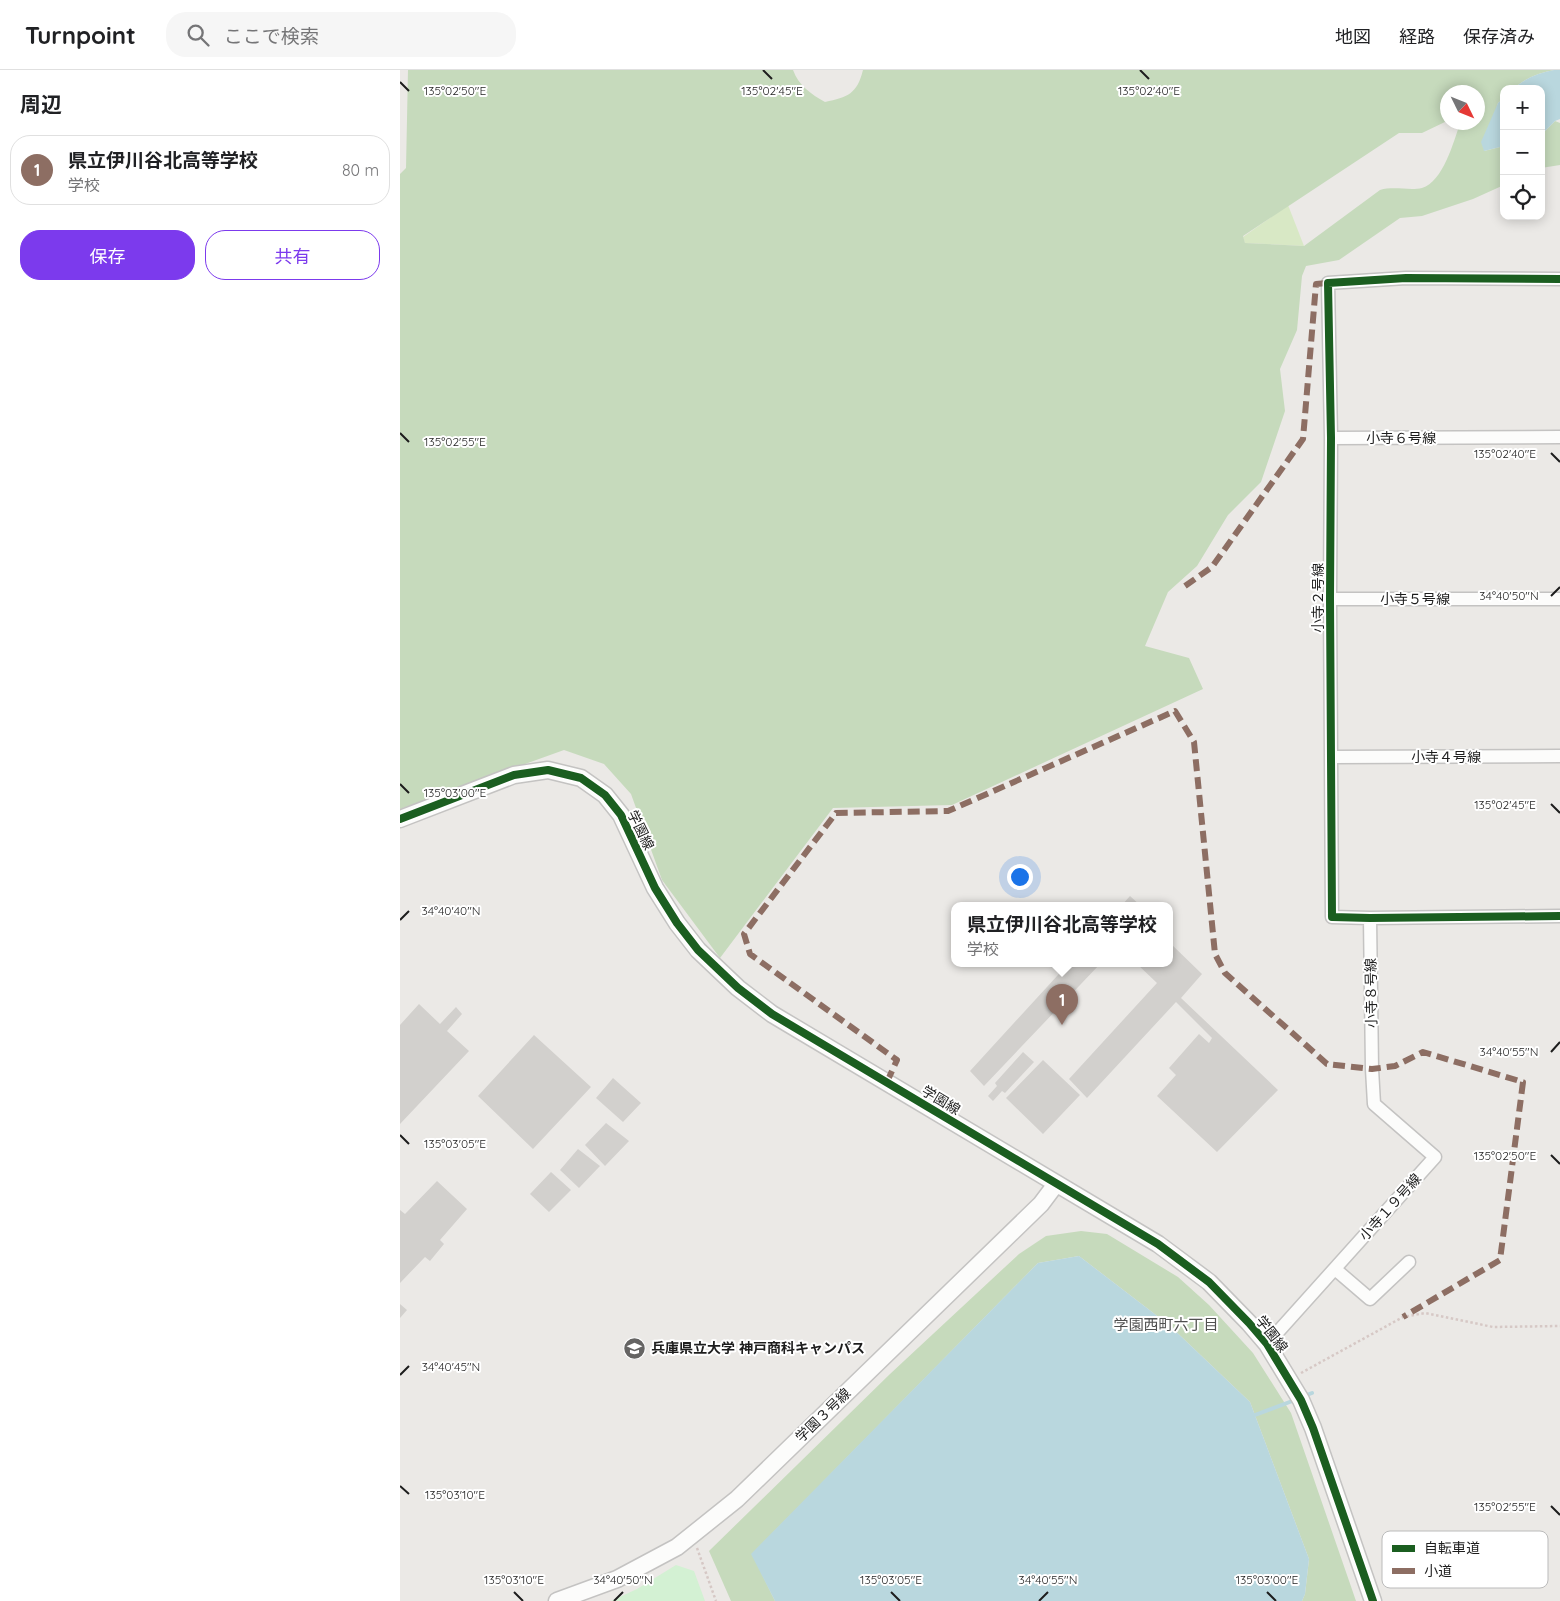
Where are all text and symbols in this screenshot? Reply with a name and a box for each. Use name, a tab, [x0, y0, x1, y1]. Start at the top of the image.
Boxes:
search box	[166, 12, 516, 57]
text: Turnpoint	[25, 20, 136, 50]
icon: search	[184, 21, 212, 49]
text: ここで検索	[224, 24, 319, 48]
text: 地図	[1335, 25, 1371, 48]
text: 経路	[1399, 25, 1435, 48]
text: 保存済み	[1463, 25, 1535, 48]
text: 135°02'50"E	[424, 83, 486, 98]
text: 135°02'45"E	[741, 83, 803, 98]
text: 135°02'40"E	[1118, 83, 1180, 98]
north arrow	[1440, 85, 1485, 130]
map controls	[1500, 85, 1545, 220]
button: +	[1500, 85, 1545, 130]
text: 周辺	[20, 91, 62, 117]
button: −	[1500, 130, 1545, 175]
text: 県立伊川谷北高等学校	[68, 148, 258, 172]
text: 1	[34, 160, 40, 180]
text: 80 m	[342, 160, 379, 180]
text: 学校	[68, 175, 100, 195]
button: locate	[1500, 175, 1545, 220]
button: 保存	[20, 230, 195, 280]
button: 共有	[205, 230, 380, 280]
street label: 小寺６号線	[1366, 429, 1436, 447]
text: 135°02'55"E	[424, 434, 486, 449]
text: 135°02'40"E	[1474, 446, 1536, 461]
street label: 小寺２号線	[1309, 563, 1327, 633]
text: 34°40'50"N	[1479, 588, 1539, 603]
street label: 小寺５号線	[1380, 590, 1450, 608]
street label: 小寺４号線	[1411, 748, 1481, 766]
text: 135°03'00"E	[424, 785, 487, 800]
text: 135°02'45"E	[1474, 797, 1536, 812]
street label: 学園線	[624, 807, 658, 853]
your location	[1007, 864, 1033, 890]
popup	[951, 902, 1173, 967]
text: 34°40'40"N	[421, 903, 481, 918]
text: 県立伊川谷北高等学校	[967, 912, 1157, 936]
text: 学校	[967, 939, 999, 959]
street label: 小寺８号線	[1361, 958, 1381, 1028]
pin: 1	[1046, 984, 1078, 1025]
text: 34°40'55"N	[1480, 1044, 1538, 1059]
street label: 学園線	[918, 1081, 964, 1119]
text: 135°03'05"E	[424, 1136, 486, 1151]
text: 135°02'50"E	[1474, 1148, 1536, 1163]
street label: 小寺１９号線	[1355, 1170, 1425, 1244]
street label: 学園線	[1252, 1312, 1292, 1356]
district label: 学園西町六丁目	[1113, 1315, 1219, 1334]
school or university icon: 兵庫県立大学 神戸商科キャンパス	[623, 1336, 647, 1360]
place label: 兵庫県立大学 神戸商科キャンパス	[651, 1339, 865, 1357]
text: 34°40'45"N	[422, 1359, 480, 1374]
street label: 学園３号線	[792, 1384, 854, 1446]
text: 135°03'10"E	[425, 1487, 485, 1502]
text: 135°02'55"E	[1474, 1499, 1536, 1514]
legend	[1382, 1531, 1548, 1588]
text: 自転車道	[1424, 1539, 1480, 1557]
text: 小道	[1424, 1562, 1452, 1580]
text: 135°03'10"E	[484, 1572, 544, 1587]
text: 34°40'50"N	[593, 1572, 653, 1587]
text: 135°03'05"E	[860, 1572, 922, 1587]
text: 34°40'55"N	[1019, 1572, 1077, 1587]
text: 135°03'00"E	[1236, 1572, 1299, 1587]

